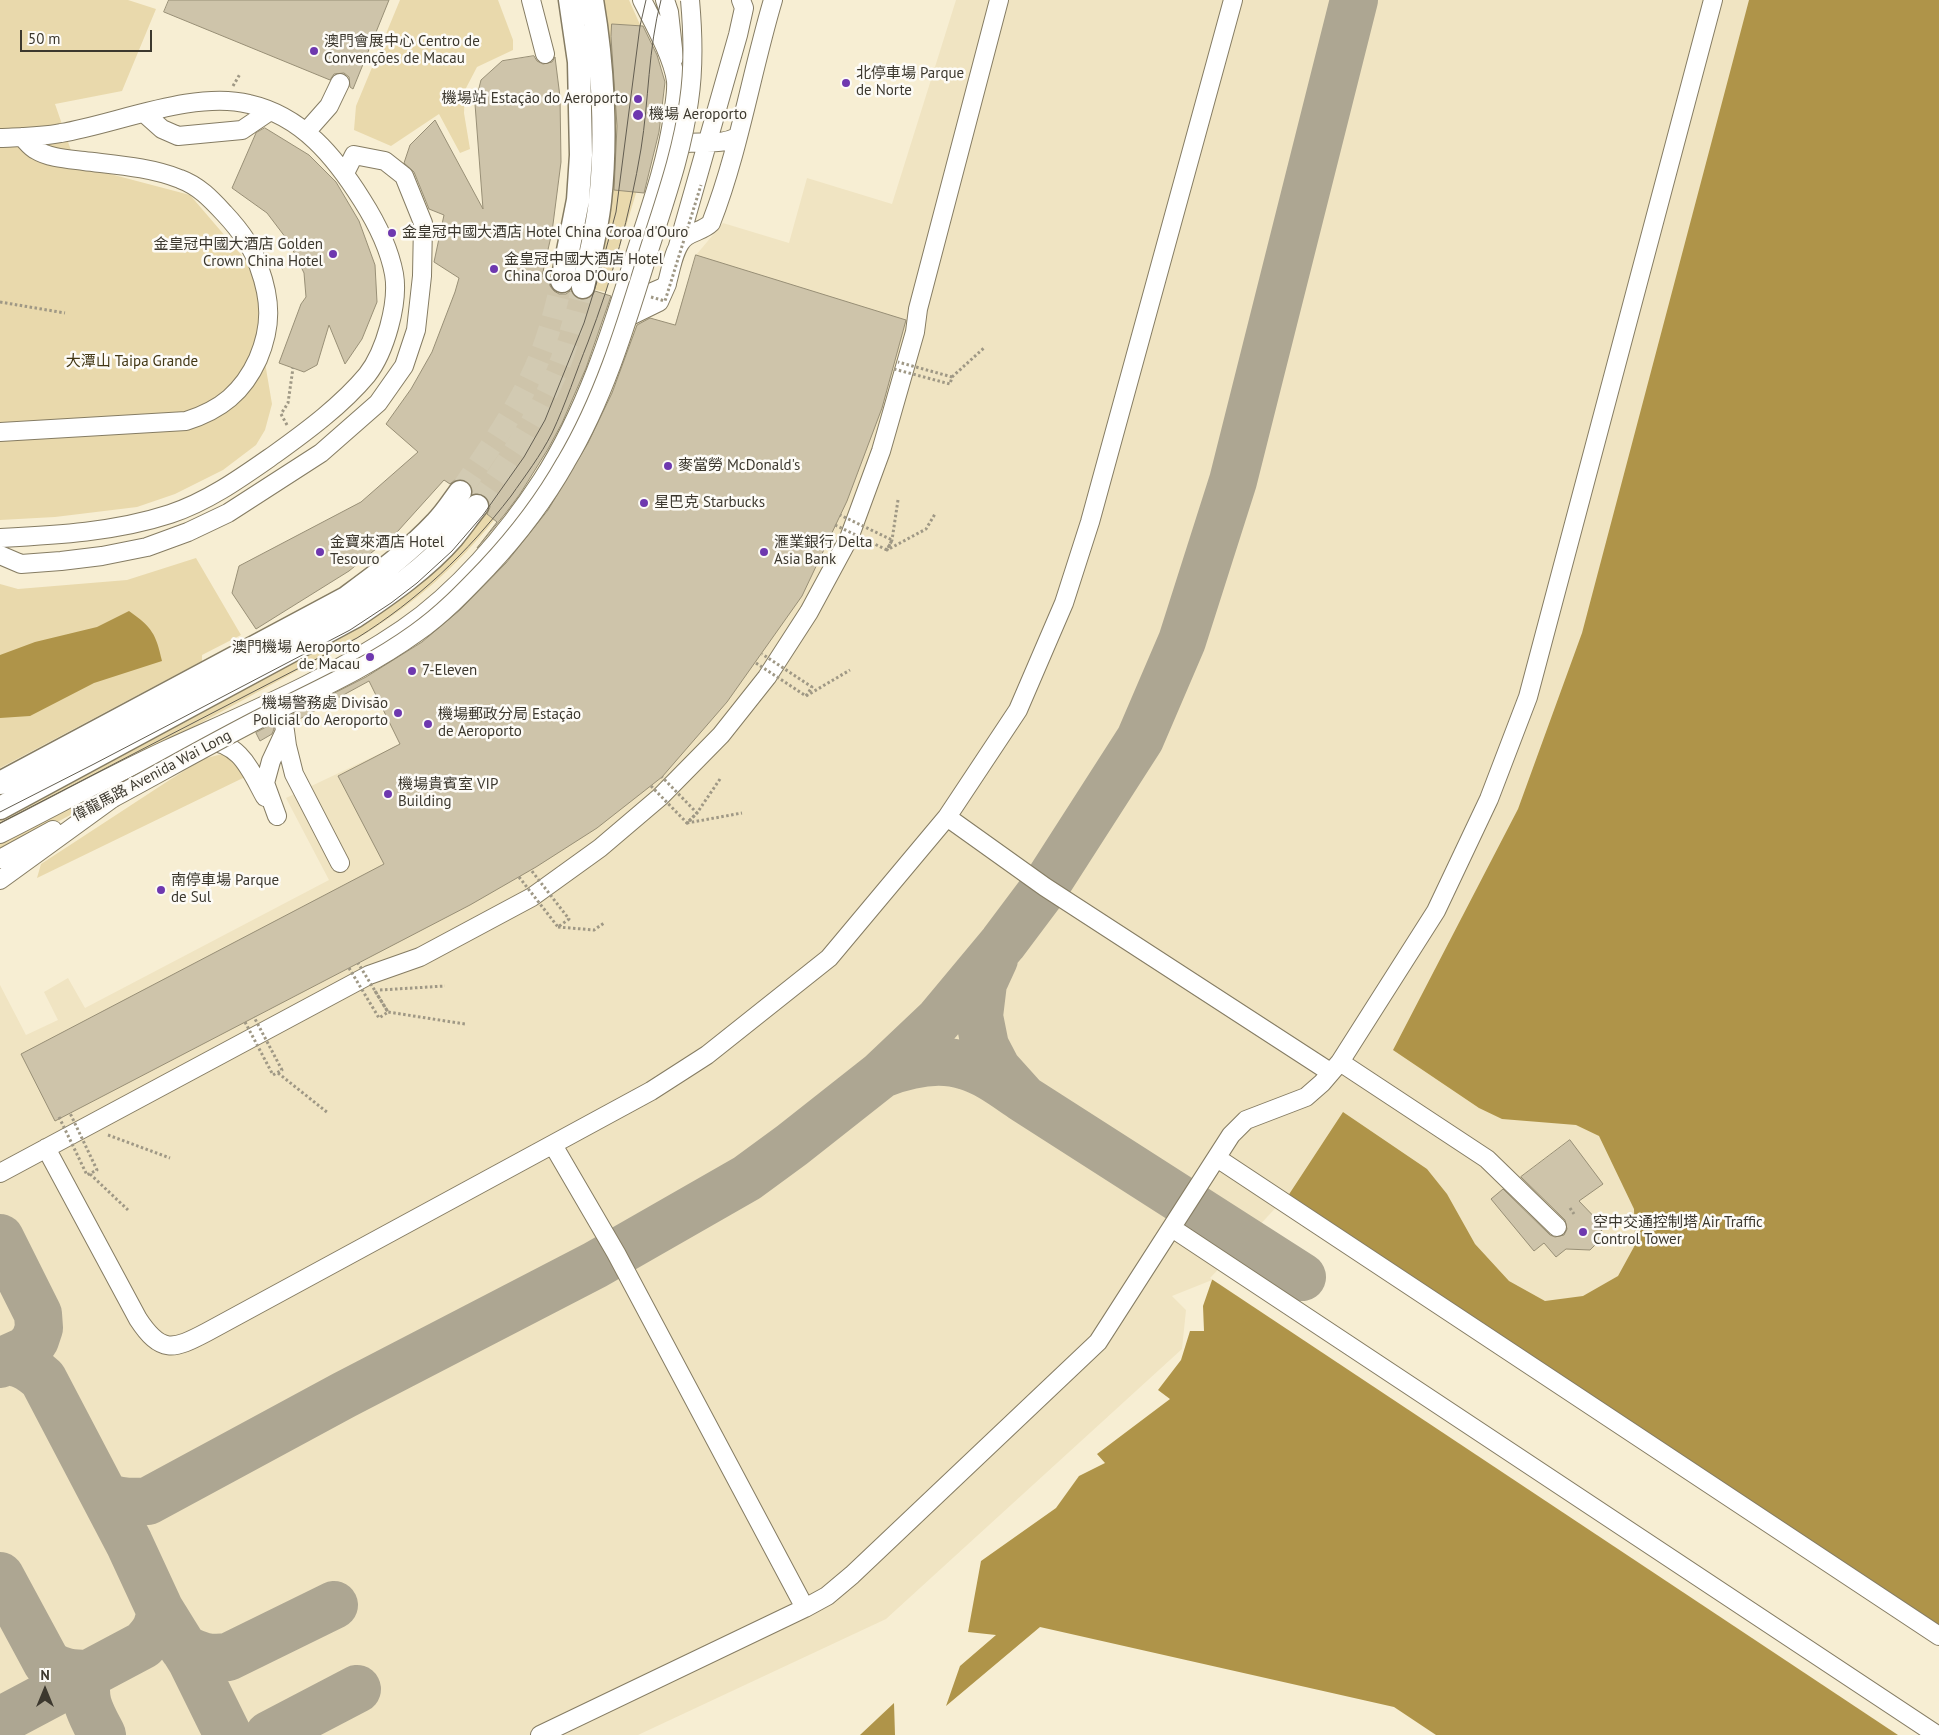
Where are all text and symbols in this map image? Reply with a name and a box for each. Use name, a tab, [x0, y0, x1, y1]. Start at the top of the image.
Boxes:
scale bar	[22, 20, 155, 52]
text: 50 m	[28, 29, 61, 48]
place label: 澳門會展中心 Centro de Convenções de Macau	[324, 33, 480, 68]
marker: 澳門會展中心 Centro de Convenções de Macau	[308, 45, 320, 57]
place label: 北停車場 Parque de Norte	[856, 65, 964, 100]
marker: 北停車場 Parque de Norte	[840, 77, 852, 89]
place label: 機場站 Estação do Aeroporto	[442, 90, 628, 108]
marker: 機場站 Estação do Aeroporto	[632, 93, 644, 105]
place label: 機場 Aeroporto	[649, 106, 747, 124]
marker: 機場 Aeroporto	[631, 108, 645, 122]
place label: 金皇冠中國大酒店 Hotel China Coroa d'Ouro	[402, 224, 688, 242]
marker: 金皇冠中國大酒店 Hotel China Coroa d'Ouro	[386, 227, 398, 239]
place label: 金皇冠中國大酒店 Golden Crown China Hotel	[154, 236, 323, 271]
marker: 金皇冠中國大酒店 Golden Crown China Hotel	[327, 248, 339, 260]
place label: 金皇冠中國大酒店 Hotel China Coroa D'Ouro	[504, 251, 663, 286]
marker: 金皇冠中國大酒店 Hotel China Coroa D'Ouro	[488, 263, 500, 275]
park label: 大潭山 Taipa Grande	[66, 353, 198, 371]
place label: 麥當勞 McDonald's	[678, 457, 800, 475]
marker: 麥當勞 McDonald's	[662, 460, 674, 472]
place label: 星巴克 Starbucks	[654, 494, 765, 512]
marker: 星巴克 Starbucks	[638, 497, 650, 509]
place label: 金寶來酒店 Hotel Tesouro	[330, 534, 444, 569]
place label: 滙業銀行 Delta Asia Bank	[774, 534, 872, 569]
marker: 金寶來酒店 Hotel Tesouro	[314, 546, 326, 558]
marker: 滙業銀行 Delta Asia Bank	[758, 546, 770, 558]
place label: 澳門機場 Aeroporto de Macau	[232, 639, 360, 674]
marker: 澳門機場 Aeroporto de Macau	[364, 651, 376, 663]
place label: 7-Eleven	[422, 662, 477, 680]
marker: 7-Eleven	[406, 665, 418, 677]
place label: 機場警務處 Divisão Policial do Aeroporto	[253, 695, 388, 730]
place label: 機場郵政分局 Estação de Aeroporto	[438, 706, 581, 741]
marker: 機場警務處 Divisão Policial do Aeroporto	[392, 707, 404, 719]
marker: 機場郵政分局 Estação de Aeroporto	[422, 718, 434, 730]
street label: 偉龍馬路 Avenida Wai Long	[70, 726, 234, 826]
place label: 機場貴賓室 VIP Building	[398, 776, 498, 811]
marker: 機場貴賓室 VIP Building	[382, 788, 394, 800]
place label: 南停車場 Parque de Sul	[171, 872, 279, 907]
marker: 南停車場 Parque de Sul	[155, 884, 167, 896]
place label: 空中交通控制塔 Air Traffic Control Tower	[1593, 1214, 1763, 1249]
marker: 空中交通控制塔 Air Traffic Control Tower	[1577, 1226, 1589, 1238]
north arrow	[20, 1665, 70, 1715]
text: N	[40, 1666, 50, 1684]

